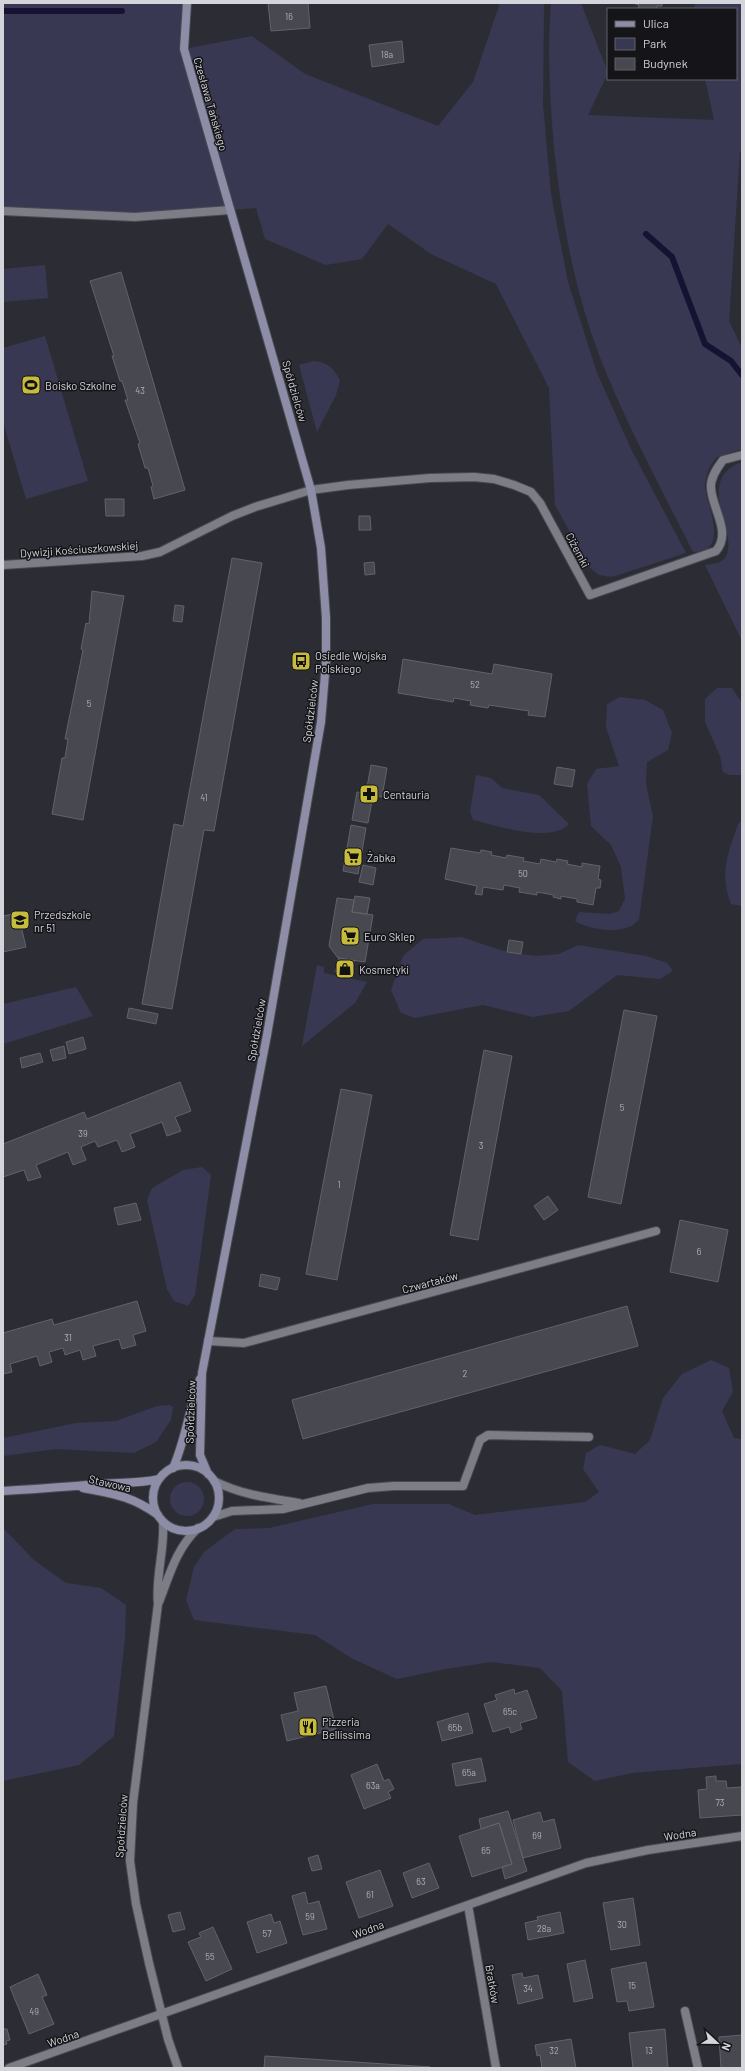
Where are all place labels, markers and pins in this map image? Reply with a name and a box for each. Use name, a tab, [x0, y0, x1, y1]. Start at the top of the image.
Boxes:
sports icon: Boisko Szkolne	[20, 374, 42, 396]
place label: Boisko Szkolne	[45, 379, 116, 392]
place label: Osiedle Wojska Polskiego	[315, 649, 387, 675]
bus stop icon: Osiedle Wojska Polskiego	[290, 650, 312, 672]
pharmacy icon: Centauria	[358, 783, 380, 805]
place label: Centauria	[383, 788, 429, 801]
supermarket icon: Żabka	[342, 846, 364, 868]
place label: Żabka	[367, 850, 396, 864]
place label: Przedszkole nr 51	[34, 908, 91, 934]
school or university icon: Przedszkole nr 51	[9, 909, 31, 931]
supermarket icon: Euro Sklep	[339, 925, 361, 947]
place label: Euro Sklep	[364, 930, 415, 943]
shop icon: Kosmetyki	[334, 958, 356, 980]
place label: Kosmetyki	[359, 963, 409, 976]
place label: Pizzeria Bellissima	[322, 1715, 371, 1741]
restaurant icon: Pizzeria Bellissima	[297, 1716, 319, 1738]

